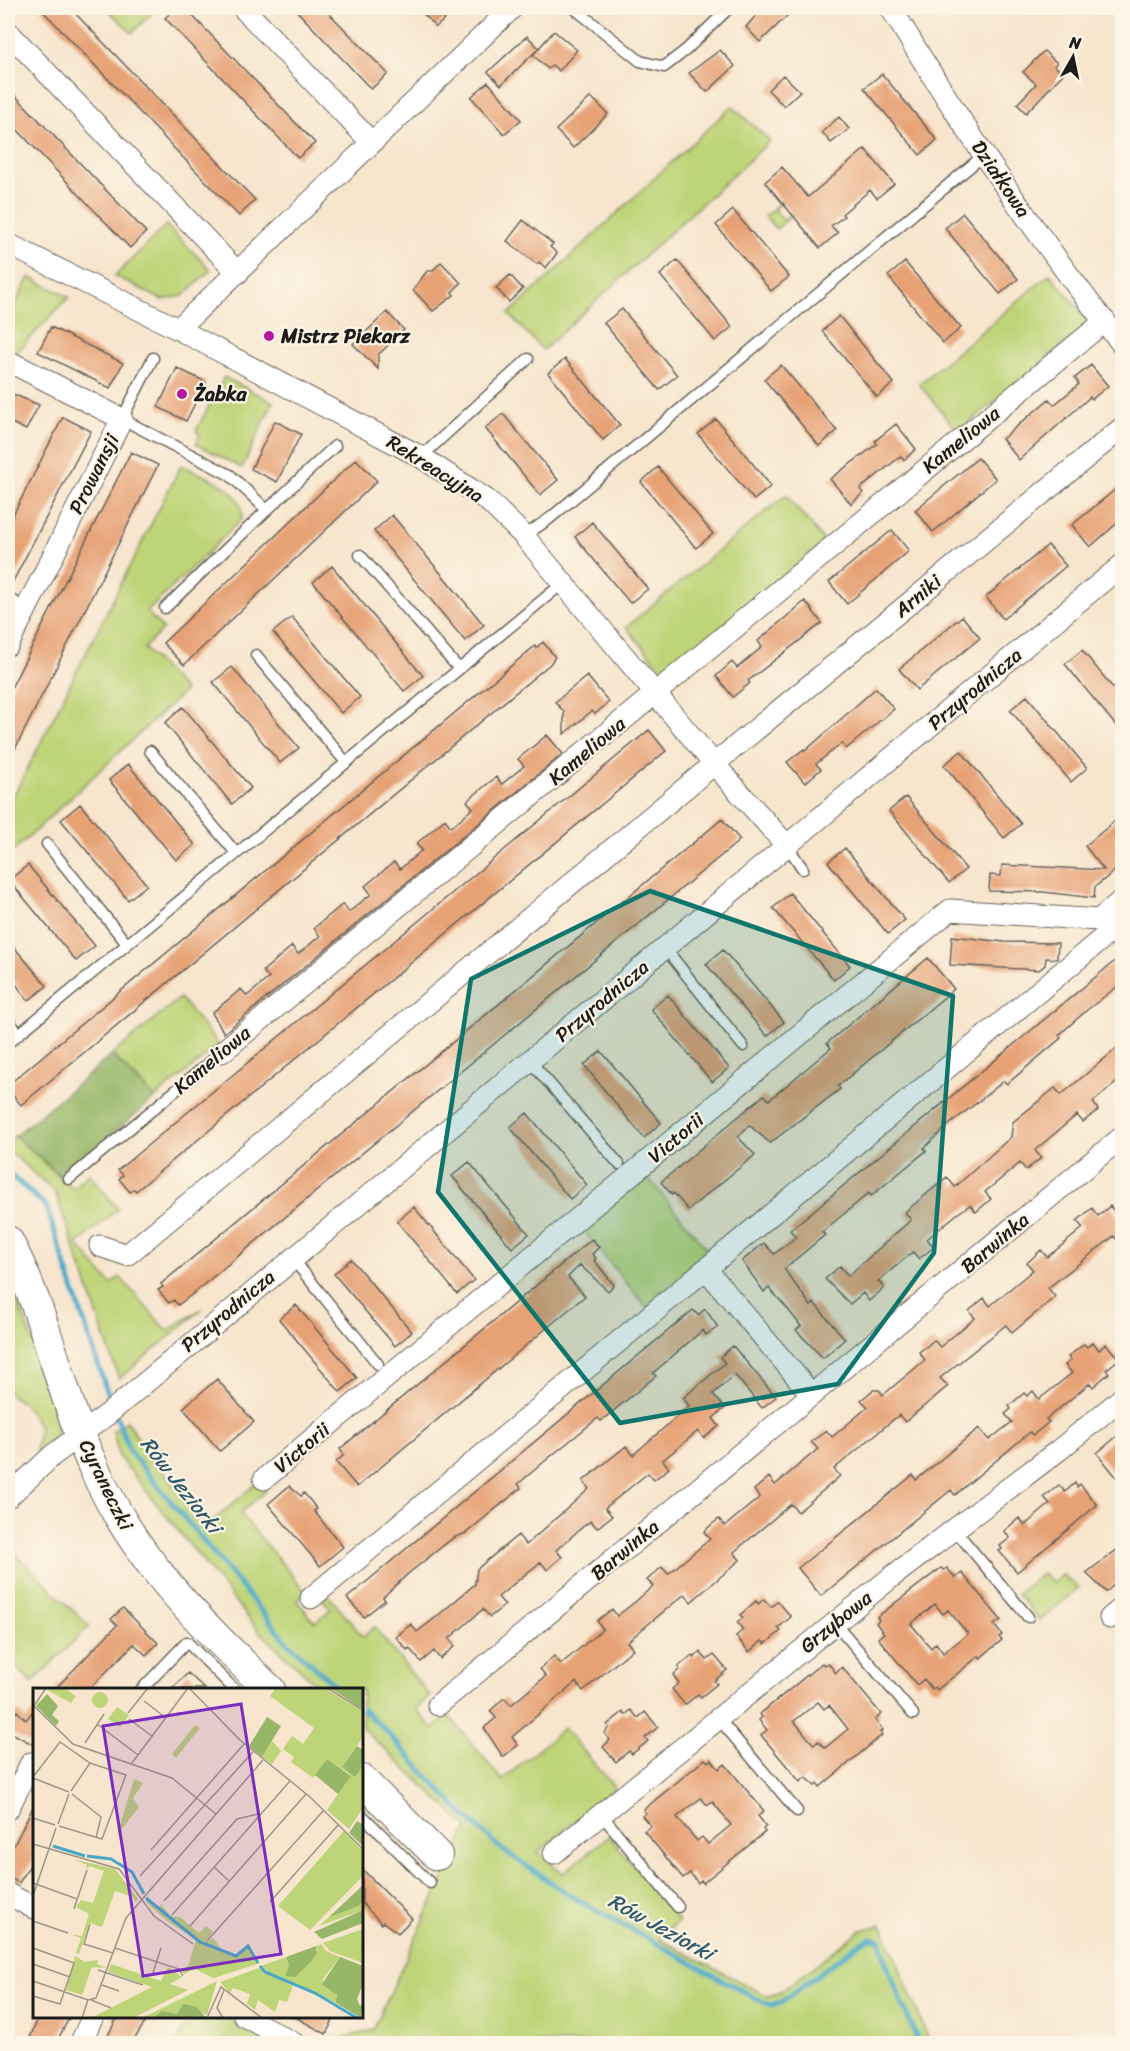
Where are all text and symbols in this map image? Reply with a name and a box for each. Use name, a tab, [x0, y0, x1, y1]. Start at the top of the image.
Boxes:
north arrow	[1043, 27, 1103, 87]
text: N	[1067, 27, 1084, 58]
street label: Działkowa	[962, 133, 1040, 225]
place label: Mistrz Piekarz	[280, 319, 411, 354]
marker: Mistrz Piekarz	[262, 329, 276, 343]
place label: Żabka	[193, 377, 248, 412]
marker: Żabka	[175, 387, 189, 401]
street label: Kameliowa	[914, 397, 1009, 483]
street label: Rekreacyjna	[379, 425, 491, 513]
street label: Prowansji	[59, 427, 129, 520]
street label: Arniki	[885, 564, 951, 627]
street label: Przyrodnicza	[920, 639, 1030, 739]
street label: Kameliowa	[540, 707, 635, 794]
street label: Przyrodnicza	[547, 951, 657, 1051]
street label: Kameliowa	[165, 1016, 260, 1103]
street label: Victorii	[640, 1103, 713, 1172]
street label: Barwinka	[952, 1203, 1038, 1283]
street label: Przyrodnicza	[173, 1261, 283, 1361]
street label: Victorii	[266, 1413, 339, 1482]
water label: Rów Jeziorki	[130, 1428, 234, 1546]
street label: Cyraneczki	[69, 1433, 143, 1537]
street label: Barwinka	[582, 1510, 668, 1590]
street label: Grzybowa	[792, 1581, 881, 1662]
inset map	[33, 1688, 363, 2018]
water label: Rów Jeziorki	[601, 1882, 725, 1974]

